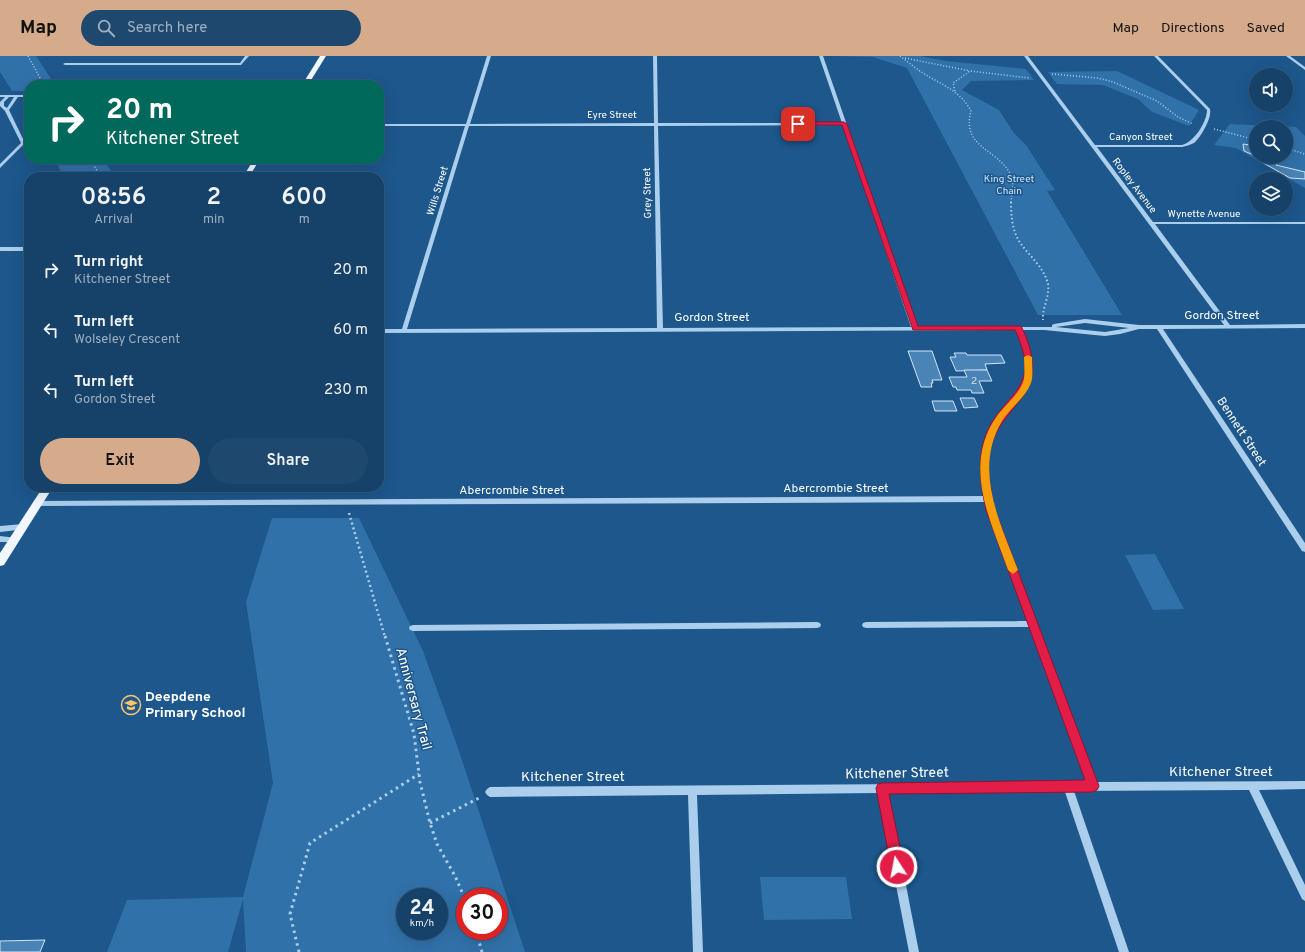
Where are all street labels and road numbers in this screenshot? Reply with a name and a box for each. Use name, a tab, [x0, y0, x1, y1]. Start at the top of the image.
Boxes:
street label: Eyre Street	[587, 109, 637, 122]
street label: Canyon Street	[1109, 131, 1173, 144]
street label: Ropley Avenue	[1109, 156, 1159, 216]
street label: Wills Street	[424, 165, 452, 217]
street label: Grey Street	[641, 167, 655, 219]
street label: Wynette Avenue	[1168, 208, 1240, 221]
street label: Gordon Street	[1184, 308, 1260, 324]
street label: Gordon Street	[674, 310, 750, 326]
street label: Bennett Street	[1213, 394, 1269, 470]
street label: Abercrombie Street	[783, 481, 889, 497]
street label: Abercrombie Street	[459, 483, 565, 499]
street label: Anniversary Trail	[391, 646, 435, 752]
street label: Kitchener Street	[1169, 764, 1273, 781]
street label: Kitchener Street	[845, 765, 949, 783]
street label: Kitchener Street	[521, 769, 625, 786]

